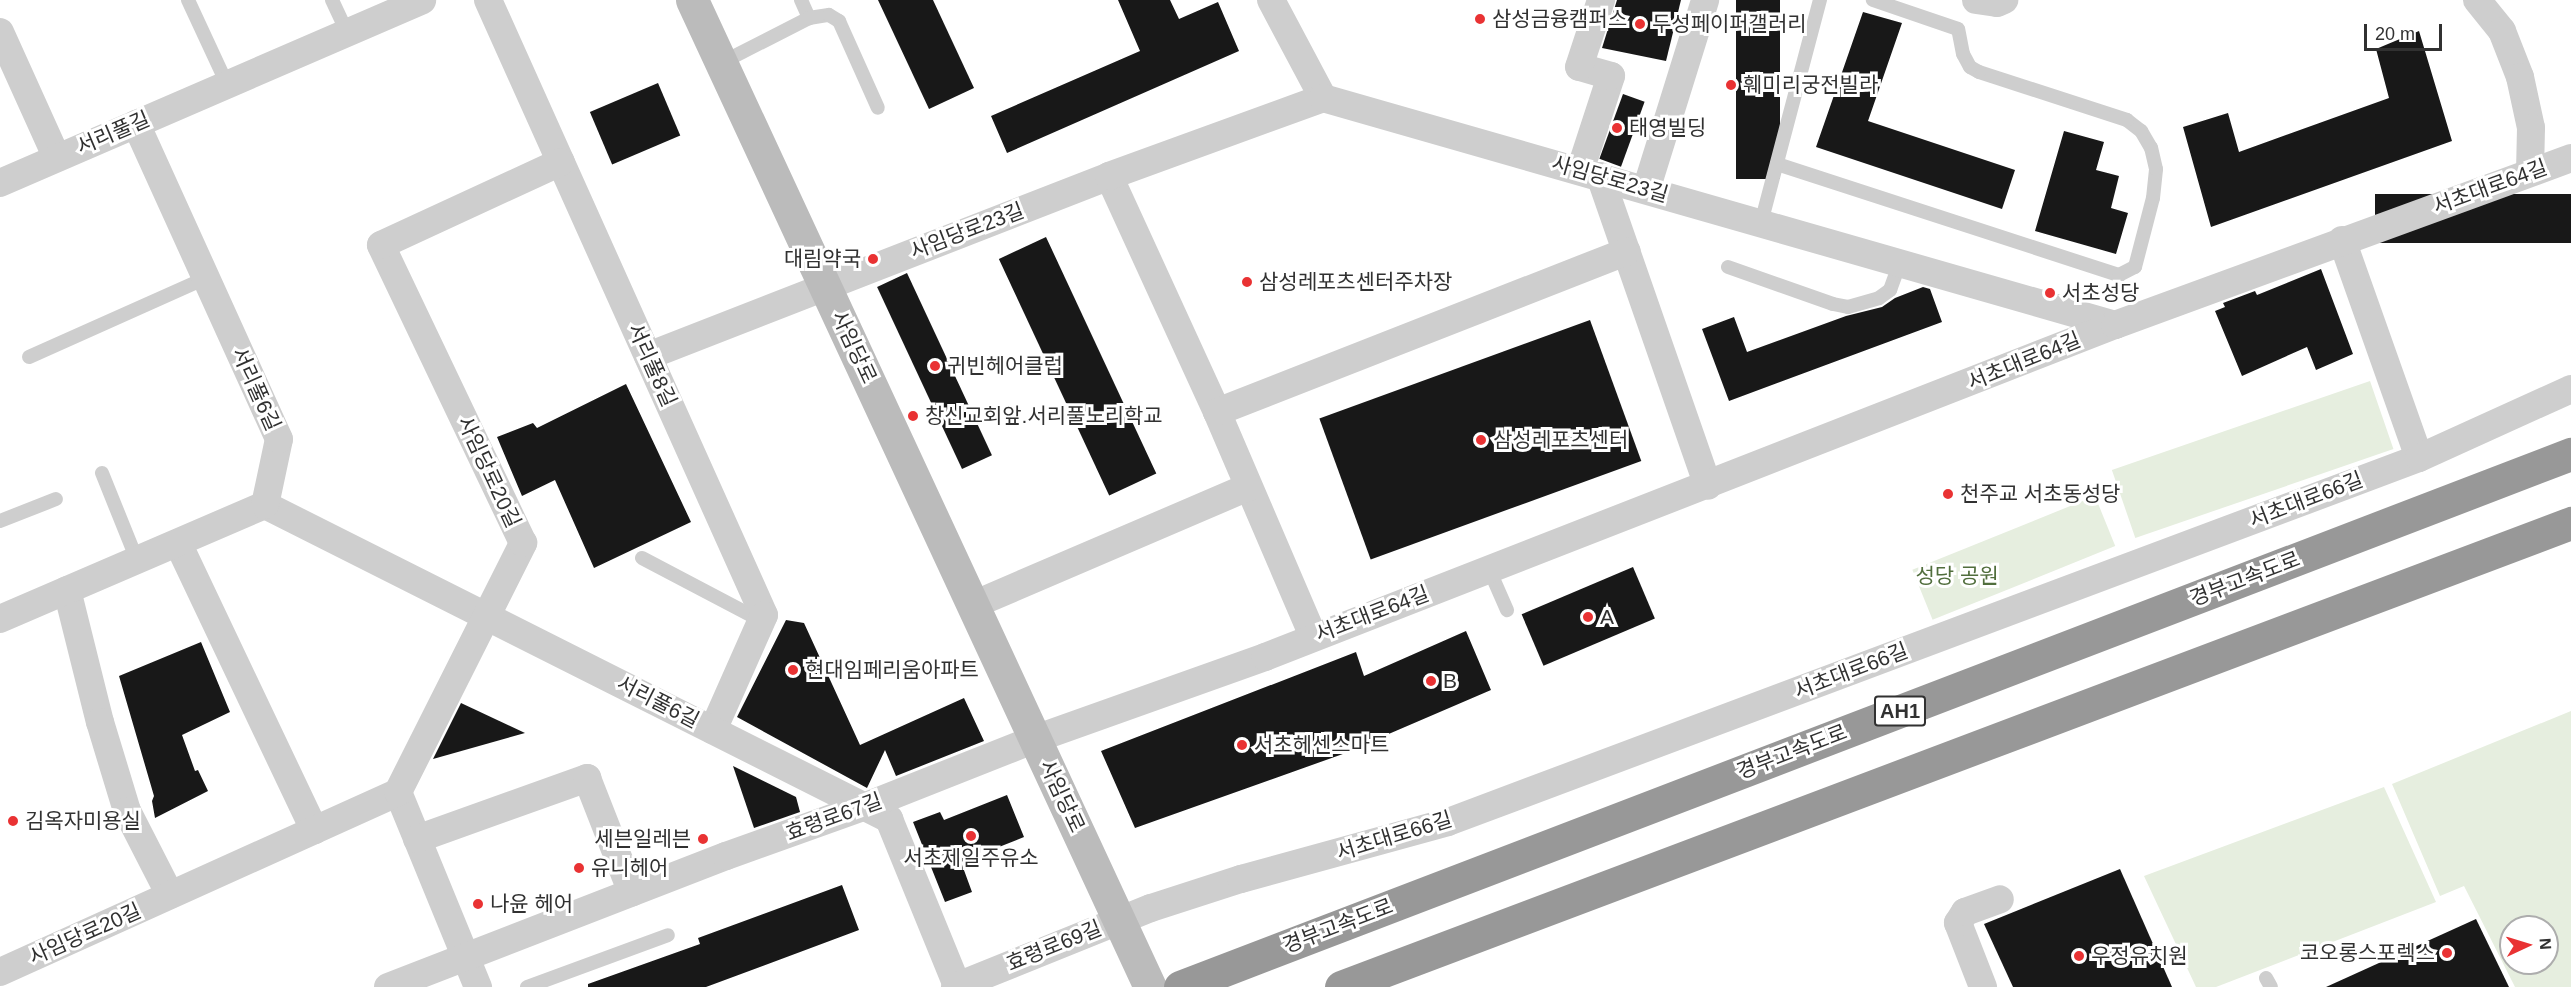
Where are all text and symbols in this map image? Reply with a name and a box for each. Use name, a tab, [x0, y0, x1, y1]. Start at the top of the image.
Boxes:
place label: 삼성금융캠퍼스	[1492, 6, 1627, 32]
place label: 두성페이퍼갤러리	[1652, 11, 1807, 37]
marker: 삼성금융캠퍼스	[1473, 12, 1487, 26]
scale bar	[2367, 12, 2445, 50]
marker: 두성페이퍼갤러리	[1633, 17, 1647, 31]
text: 20 m	[2375, 24, 2415, 44]
place label: 훼미리궁전빌라	[1743, 72, 1878, 98]
marker: 훼미리궁전빌라	[1724, 78, 1738, 92]
street label: 서리풀길	[73, 106, 153, 160]
place label: 태영빌딩	[1629, 115, 1706, 141]
marker: 태영빌딩	[1610, 121, 1624, 135]
street label: 사임당로23길	[1549, 150, 1671, 208]
street label: 서초대로64길	[2429, 155, 2551, 219]
street label: 사임당로23길	[906, 198, 1028, 264]
place label: 대림약국	[784, 246, 861, 272]
marker: 대림약국	[866, 252, 880, 266]
place label: 삼성레포츠센터주차장	[1259, 269, 1452, 295]
marker: 삼성레포츠센터주차장	[1240, 275, 1254, 289]
place label: 서초성당	[2062, 280, 2139, 306]
marker: 서초성당	[2043, 286, 2057, 300]
street label: 사임당로	[826, 307, 882, 387]
street label: 서리풀8길	[622, 319, 682, 411]
street label: 서초대로64길	[1964, 327, 2084, 395]
street label: 서리풀6길	[226, 343, 286, 435]
place label: 귀빈헤어클럽	[947, 353, 1063, 379]
marker: 귀빈헤어클럽	[928, 359, 942, 373]
place label: 창신교회앞.서리풀노리학교	[925, 403, 1163, 429]
marker: 창신교회앞.서리풀노리학교	[906, 409, 920, 423]
street label: 사임당로20길	[452, 412, 526, 532]
place label: 삼성레포츠센터	[1493, 427, 1628, 453]
marker: 삼성레포츠센터	[1474, 433, 1488, 447]
street label: 서초대로66길	[2245, 467, 2367, 533]
place label: 천주교 서초동성당	[1960, 481, 2120, 507]
marker: 천주교 서초동성당	[1941, 487, 1955, 501]
street label: 경부고속도로	[2186, 546, 2304, 612]
park label: 성당 공원	[1915, 563, 1999, 589]
street label: 서초대로64길	[1311, 581, 1433, 647]
place label: A	[1600, 604, 1614, 630]
marker: A	[1581, 610, 1595, 624]
street label: 서초대로66길	[1790, 638, 1912, 704]
place label: 현대임페리움아파트	[805, 657, 979, 683]
marker: 현대임페리움아파트	[786, 663, 800, 677]
place label: B	[1443, 668, 1457, 694]
street label: 서리풀6길	[613, 671, 703, 733]
marker: B	[1424, 674, 1438, 688]
road number: AH1	[1873, 694, 1927, 728]
street label: 경부고속도로	[1733, 719, 1851, 785]
place label: 서초헤센스마트	[1254, 732, 1389, 758]
marker: 서초헤센스마트	[1235, 738, 1249, 752]
street label: 사임당로	[1034, 756, 1090, 836]
street label: 효령로67길	[782, 788, 886, 846]
street label: 서초대로66길	[1333, 806, 1455, 866]
place label: 김옥자미용실	[25, 808, 141, 834]
marker: 김옥자미용실	[6, 814, 20, 828]
place label: 세븐일레븐	[594, 826, 691, 852]
marker: 서초제일주유소	[964, 829, 978, 843]
marker: 세븐일레븐	[696, 832, 710, 846]
place label: 서초제일주유소	[903, 845, 1039, 871]
place label: 유니헤어	[591, 855, 668, 881]
marker: 유니헤어	[572, 861, 586, 875]
place label: 나윤 헤어	[490, 891, 573, 917]
street label: 경부고속도로	[1279, 893, 1397, 959]
marker: 나윤 헤어	[471, 897, 485, 911]
street label: 사임당로20길	[25, 898, 145, 970]
street label: 효령로69길	[1003, 915, 1105, 977]
north arrow	[2499, 915, 2559, 975]
text: N	[2537, 937, 2554, 950]
place label: 코오롱스포렉스	[2300, 940, 2435, 966]
place label: 우정유치원	[2091, 943, 2188, 969]
marker: 코오롱스포렉스	[2440, 946, 2454, 960]
marker: 우정유치원	[2072, 949, 2086, 963]

